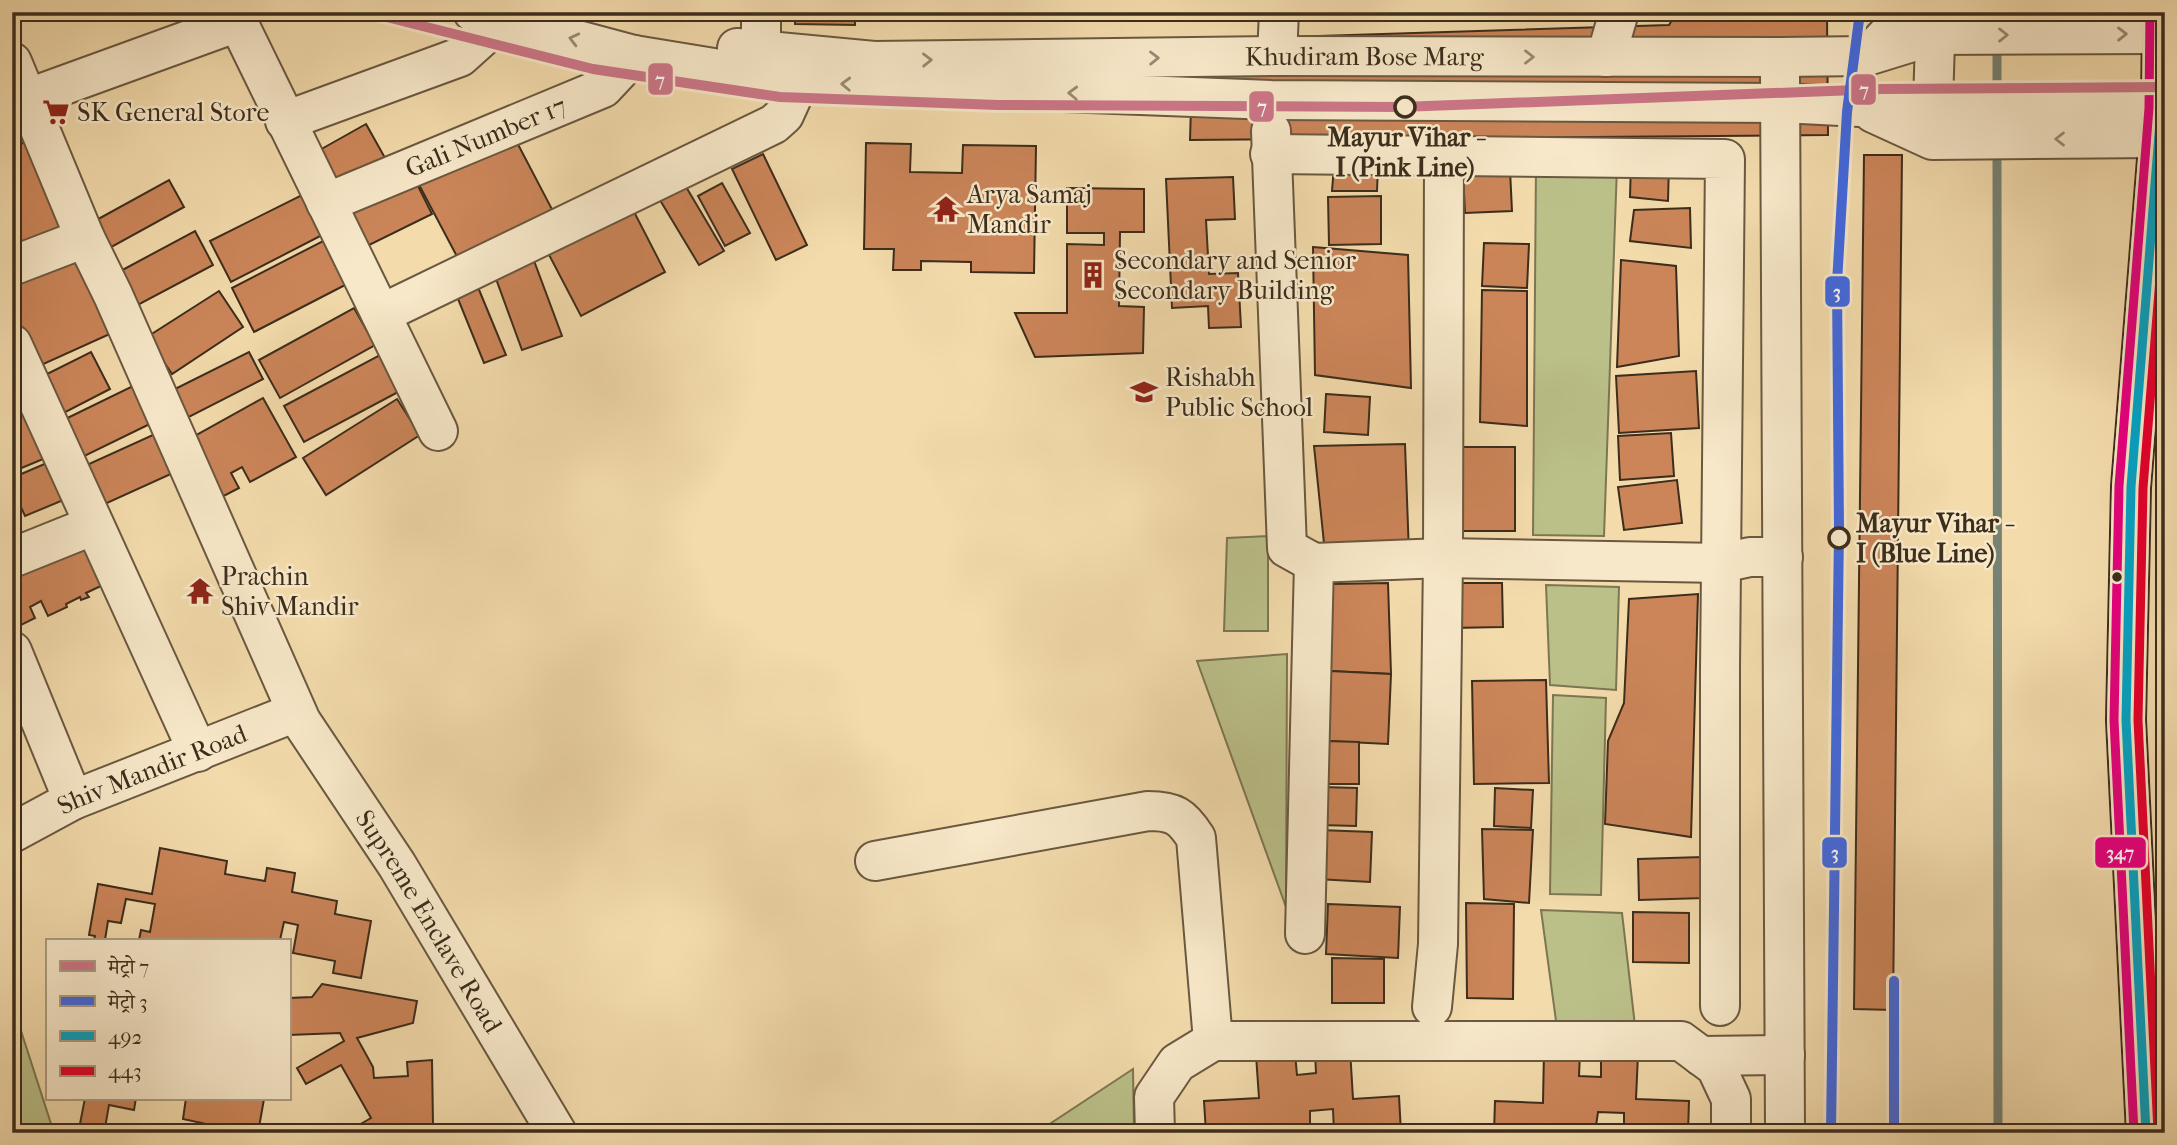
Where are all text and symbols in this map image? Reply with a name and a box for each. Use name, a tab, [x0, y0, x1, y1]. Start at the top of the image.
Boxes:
one-way arrow	[1999, 27, 2009, 43]
one-way arrow	[2116, 27, 2127, 42]
one-way arrow	[568, 33, 580, 47]
street label: Khudiram Bose Marg	[1245, 41, 1485, 72]
one-way arrow	[1524, 49, 1535, 65]
one-way arrow	[1149, 50, 1160, 65]
one-way arrow	[922, 52, 933, 68]
line badge: 7	[647, 62, 674, 96]
text: 7	[654, 69, 665, 91]
line badge: 7	[1850, 73, 1877, 106]
one-way arrow	[840, 77, 851, 92]
text: 7	[1858, 79, 1869, 101]
one-way arrow	[1067, 85, 1078, 100]
street label: Gali Number 17	[401, 90, 571, 184]
line badge: 7	[1248, 90, 1275, 123]
text: 7	[1256, 96, 1267, 118]
marker: Mayur Vihar - I (Pink Line)	[1394, 96, 1416, 118]
supermarket icon: SK General Store	[41, 97, 71, 127]
place label: SK General Store	[77, 97, 269, 128]
place label: Mayur Vihar - I (Pink Line)	[1327, 122, 1487, 183]
one-way arrow	[2055, 131, 2065, 147]
place label: Arya Samaj Mandir	[966, 179, 1092, 240]
temple icon: Arya Samaj Mandir	[931, 194, 961, 224]
place label: Secondary and Senior Secondary Building	[1114, 245, 1356, 306]
building icon: Secondary and Senior Secondary Building	[1078, 260, 1108, 290]
line badge: 3	[1824, 275, 1851, 308]
text: 3	[1833, 281, 1841, 303]
place label: Rishabh Public School	[1165, 362, 1313, 423]
school or university icon: Rishabh Public School	[1129, 377, 1159, 407]
place label: Mayur Vihar - I (Blue Line)	[1856, 508, 2015, 569]
marker: Mayur Vihar - I (Blue Line)	[1828, 527, 1850, 549]
place label: Prachin Shiv Mandir	[221, 561, 359, 622]
unlabelled marker	[2110, 570, 2124, 584]
temple icon: Prachin Shiv Mandir	[185, 576, 215, 606]
street label: Shiv Mandir Road	[52, 718, 252, 822]
street label: Supreme Enclave Road	[349, 804, 509, 1039]
line badge: 3	[1821, 836, 1848, 869]
line badge: 347	[2094, 836, 2147, 869]
text: 3	[1831, 842, 1839, 864]
text: 347	[2106, 842, 2134, 864]
legend	[46, 939, 290, 1100]
text: मेट्रो 7	[107, 955, 149, 979]
text: मेट्रो 3	[107, 990, 148, 1014]
text: 492	[108, 1025, 142, 1049]
text: 443	[108, 1059, 142, 1083]

